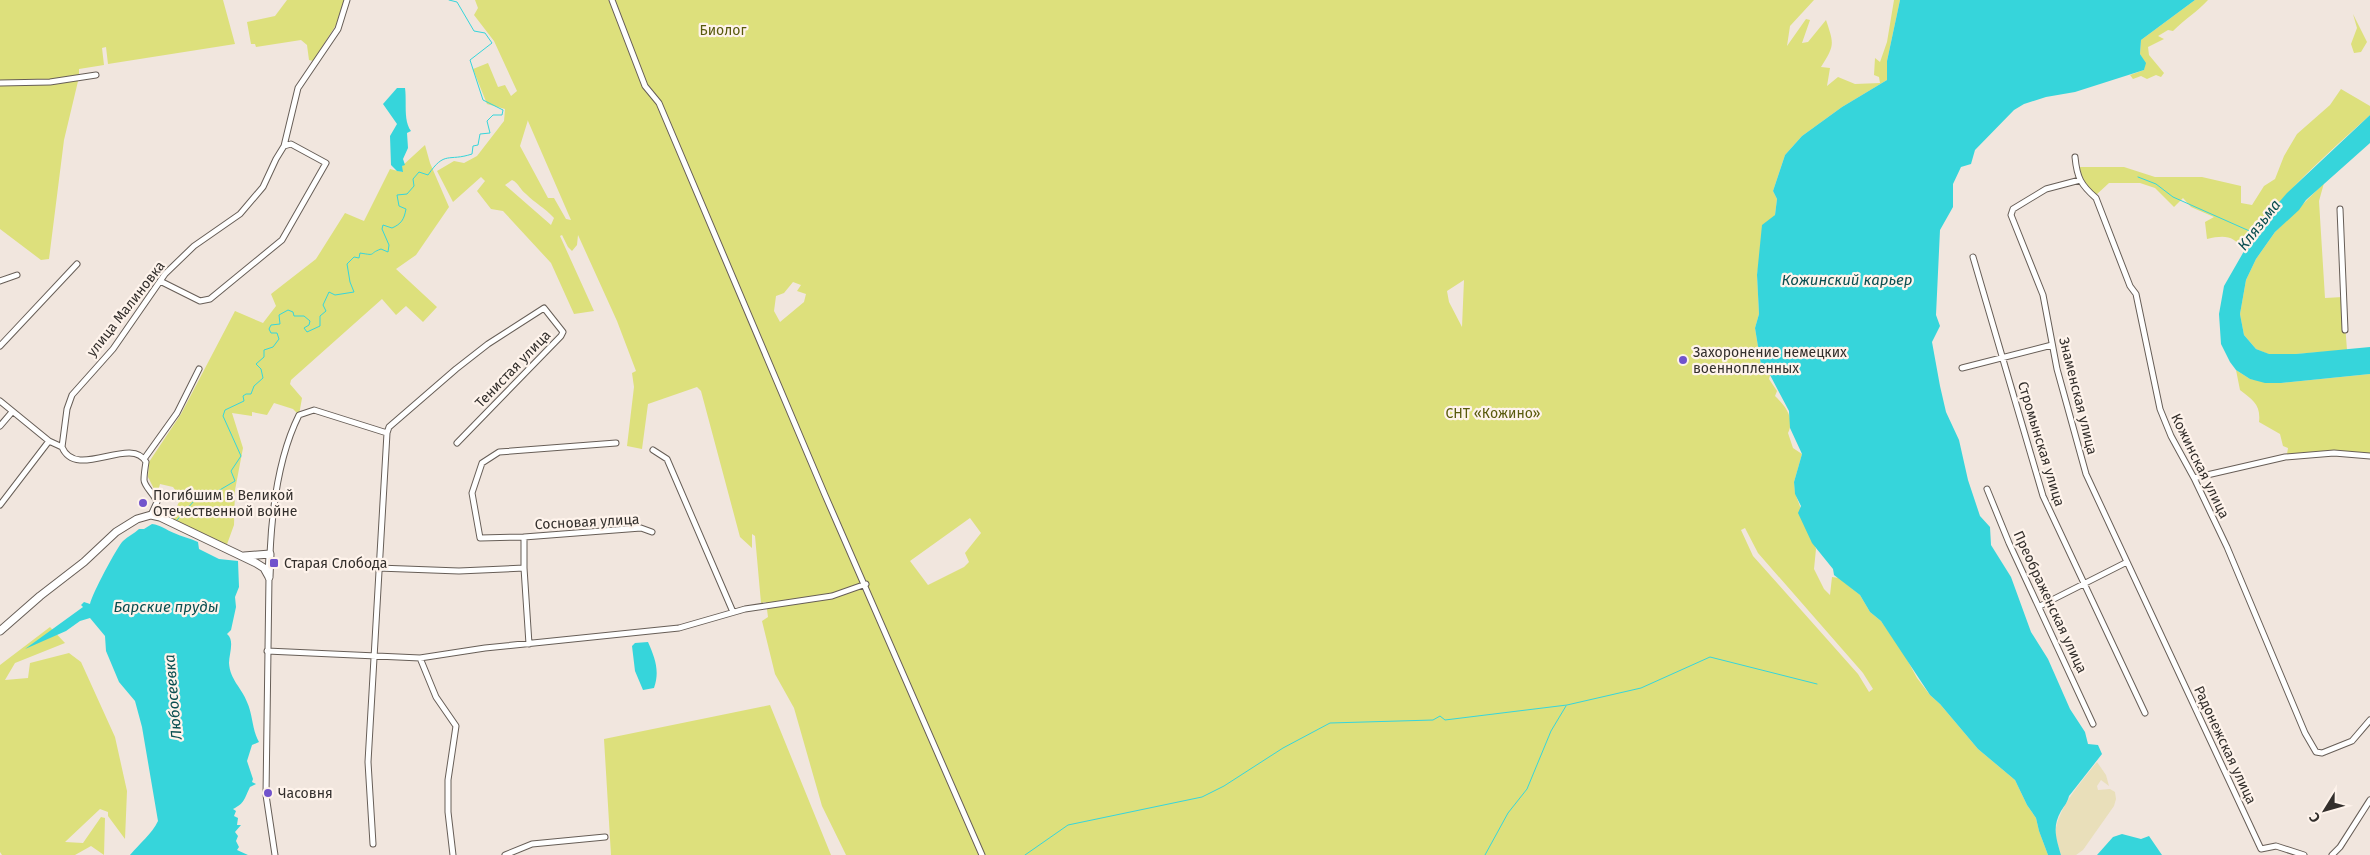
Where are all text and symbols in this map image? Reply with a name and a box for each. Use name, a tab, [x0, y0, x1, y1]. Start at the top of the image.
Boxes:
park label: Биолог	[700, 22, 746, 39]
water label: Клязьма	[2234, 196, 2284, 254]
street label: улица Малиновка	[83, 258, 169, 360]
water label: Кожинский карьер	[1781, 271, 1913, 289]
street label: Тенистая улица	[472, 327, 554, 411]
street label: Знаменская улица	[2055, 336, 2101, 456]
place label: Захоронение немецких военнопленных	[1693, 344, 1847, 377]
marker: Захоронение немецких военнопленных	[1677, 354, 1689, 366]
street label: Стромынская улица	[2014, 379, 2068, 509]
park label: СНТ «Кожино»	[1445, 405, 1541, 422]
street label: Кожинская улица	[2167, 411, 2233, 521]
place label: Погибшим в Великой Отечественной войне	[153, 487, 297, 520]
marker: Погибшим в Великой Отечественной войне	[137, 497, 149, 509]
street label: Сосновая улица	[534, 511, 640, 533]
street label: Преображенская улица	[2010, 528, 2090, 676]
place label: Старая Слобода	[284, 555, 387, 572]
marker: Старая Слобода	[268, 557, 280, 569]
water label: Барские пруды	[113, 598, 219, 616]
water label: Любосеевка	[160, 654, 186, 741]
street label: Радонежская улица	[2190, 683, 2260, 807]
place label: Часовня	[278, 785, 333, 802]
north arrow	[2300, 785, 2350, 835]
marker: Часовня	[262, 787, 274, 799]
text: С	[2306, 809, 2324, 826]

